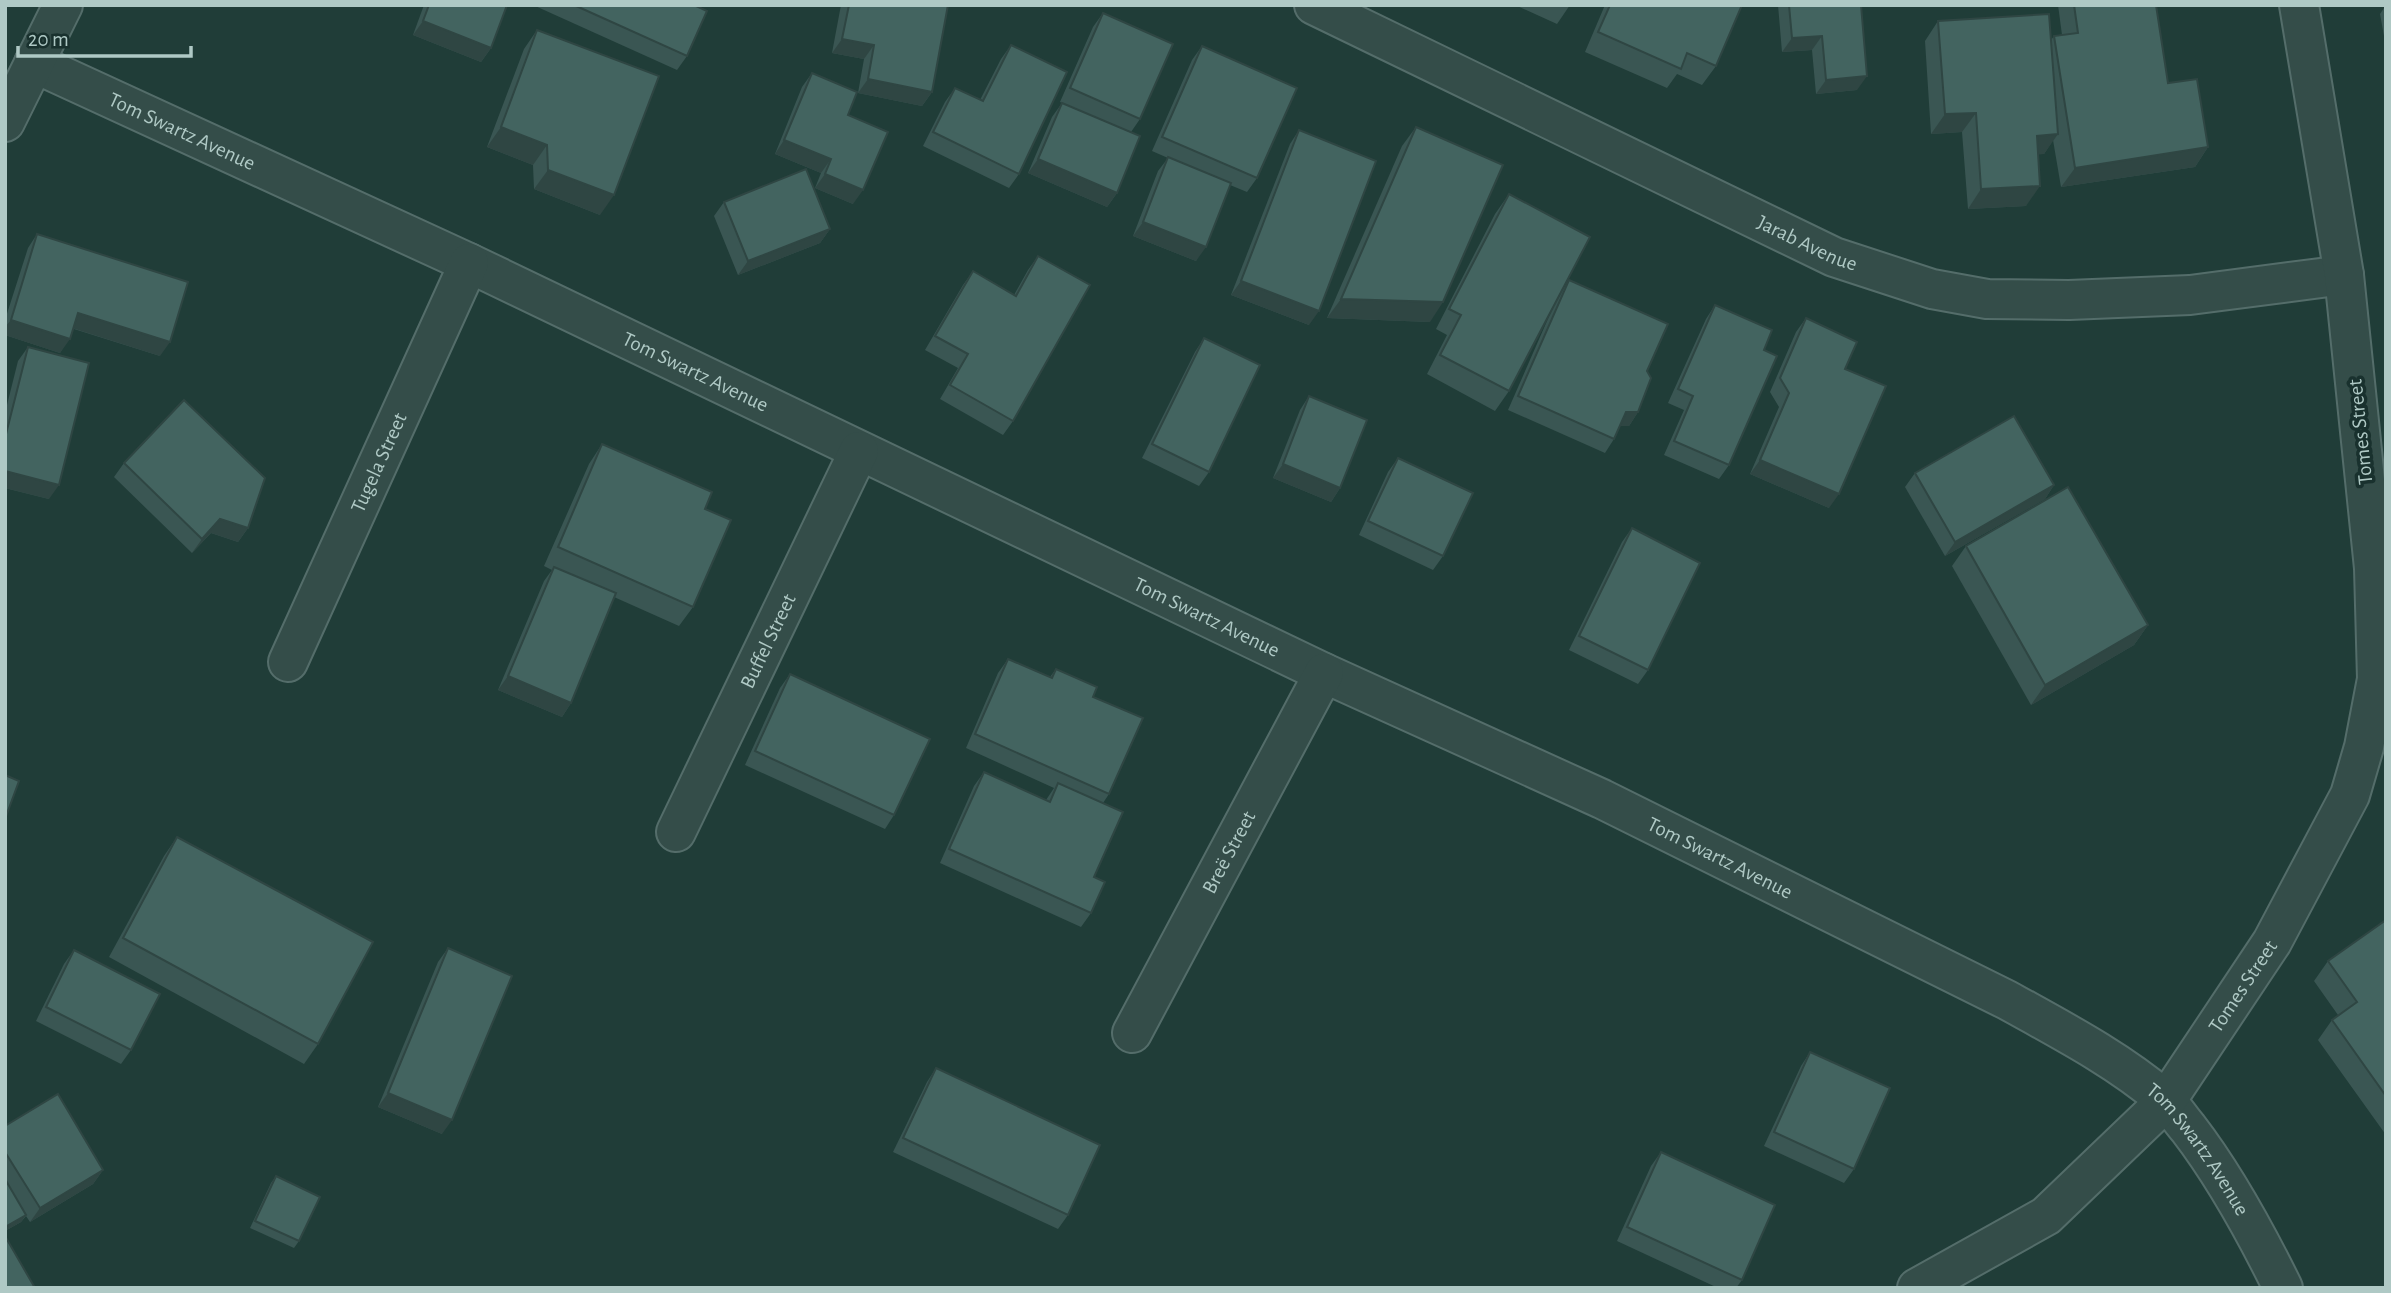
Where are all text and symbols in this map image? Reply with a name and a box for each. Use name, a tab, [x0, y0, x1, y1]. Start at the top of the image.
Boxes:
scale bar	[18, 14, 191, 58]
text: 20 m	[28, 29, 69, 50]
street label: Tom Swartz Avenue	[105, 89, 259, 174]
street label: Jarab Avenue	[1754, 212, 1860, 275]
street label: Tom Swartz Avenue	[619, 328, 772, 416]
street label: Tomes Street	[2344, 378, 2376, 486]
street label: Tugela Street	[347, 409, 411, 516]
street label: Tom Swartz Avenue	[1130, 573, 1283, 661]
street label: Buffel Street	[737, 590, 800, 692]
street label: Breë Street	[1198, 807, 1260, 897]
street label: Tom Swartz Avenue	[1644, 813, 1796, 903]
street label: Tomes Street	[2205, 936, 2281, 1036]
street label: Tom Swartz Avenue	[2143, 1079, 2253, 1219]

